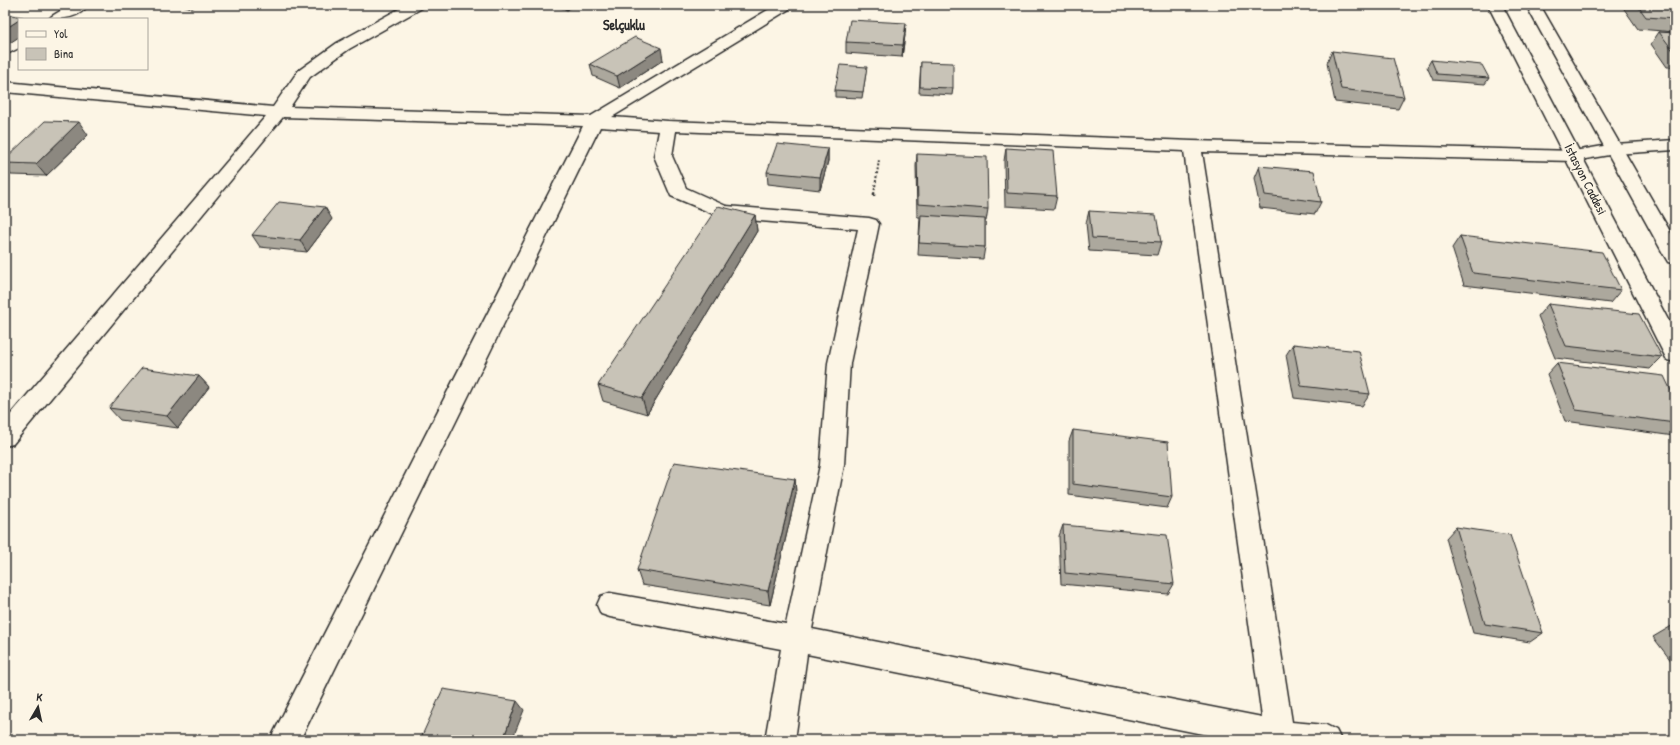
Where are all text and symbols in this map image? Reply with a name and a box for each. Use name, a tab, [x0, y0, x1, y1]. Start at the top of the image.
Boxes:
district label: Selçuklu	[603, 15, 645, 34]
legend	[18, 18, 148, 70]
text: Yol	[54, 25, 68, 42]
text: Bina	[54, 45, 73, 62]
street label: İstasyon Caddesi	[1560, 140, 1612, 218]
north arrow	[18, 687, 58, 727]
text: K	[36, 690, 44, 705]

